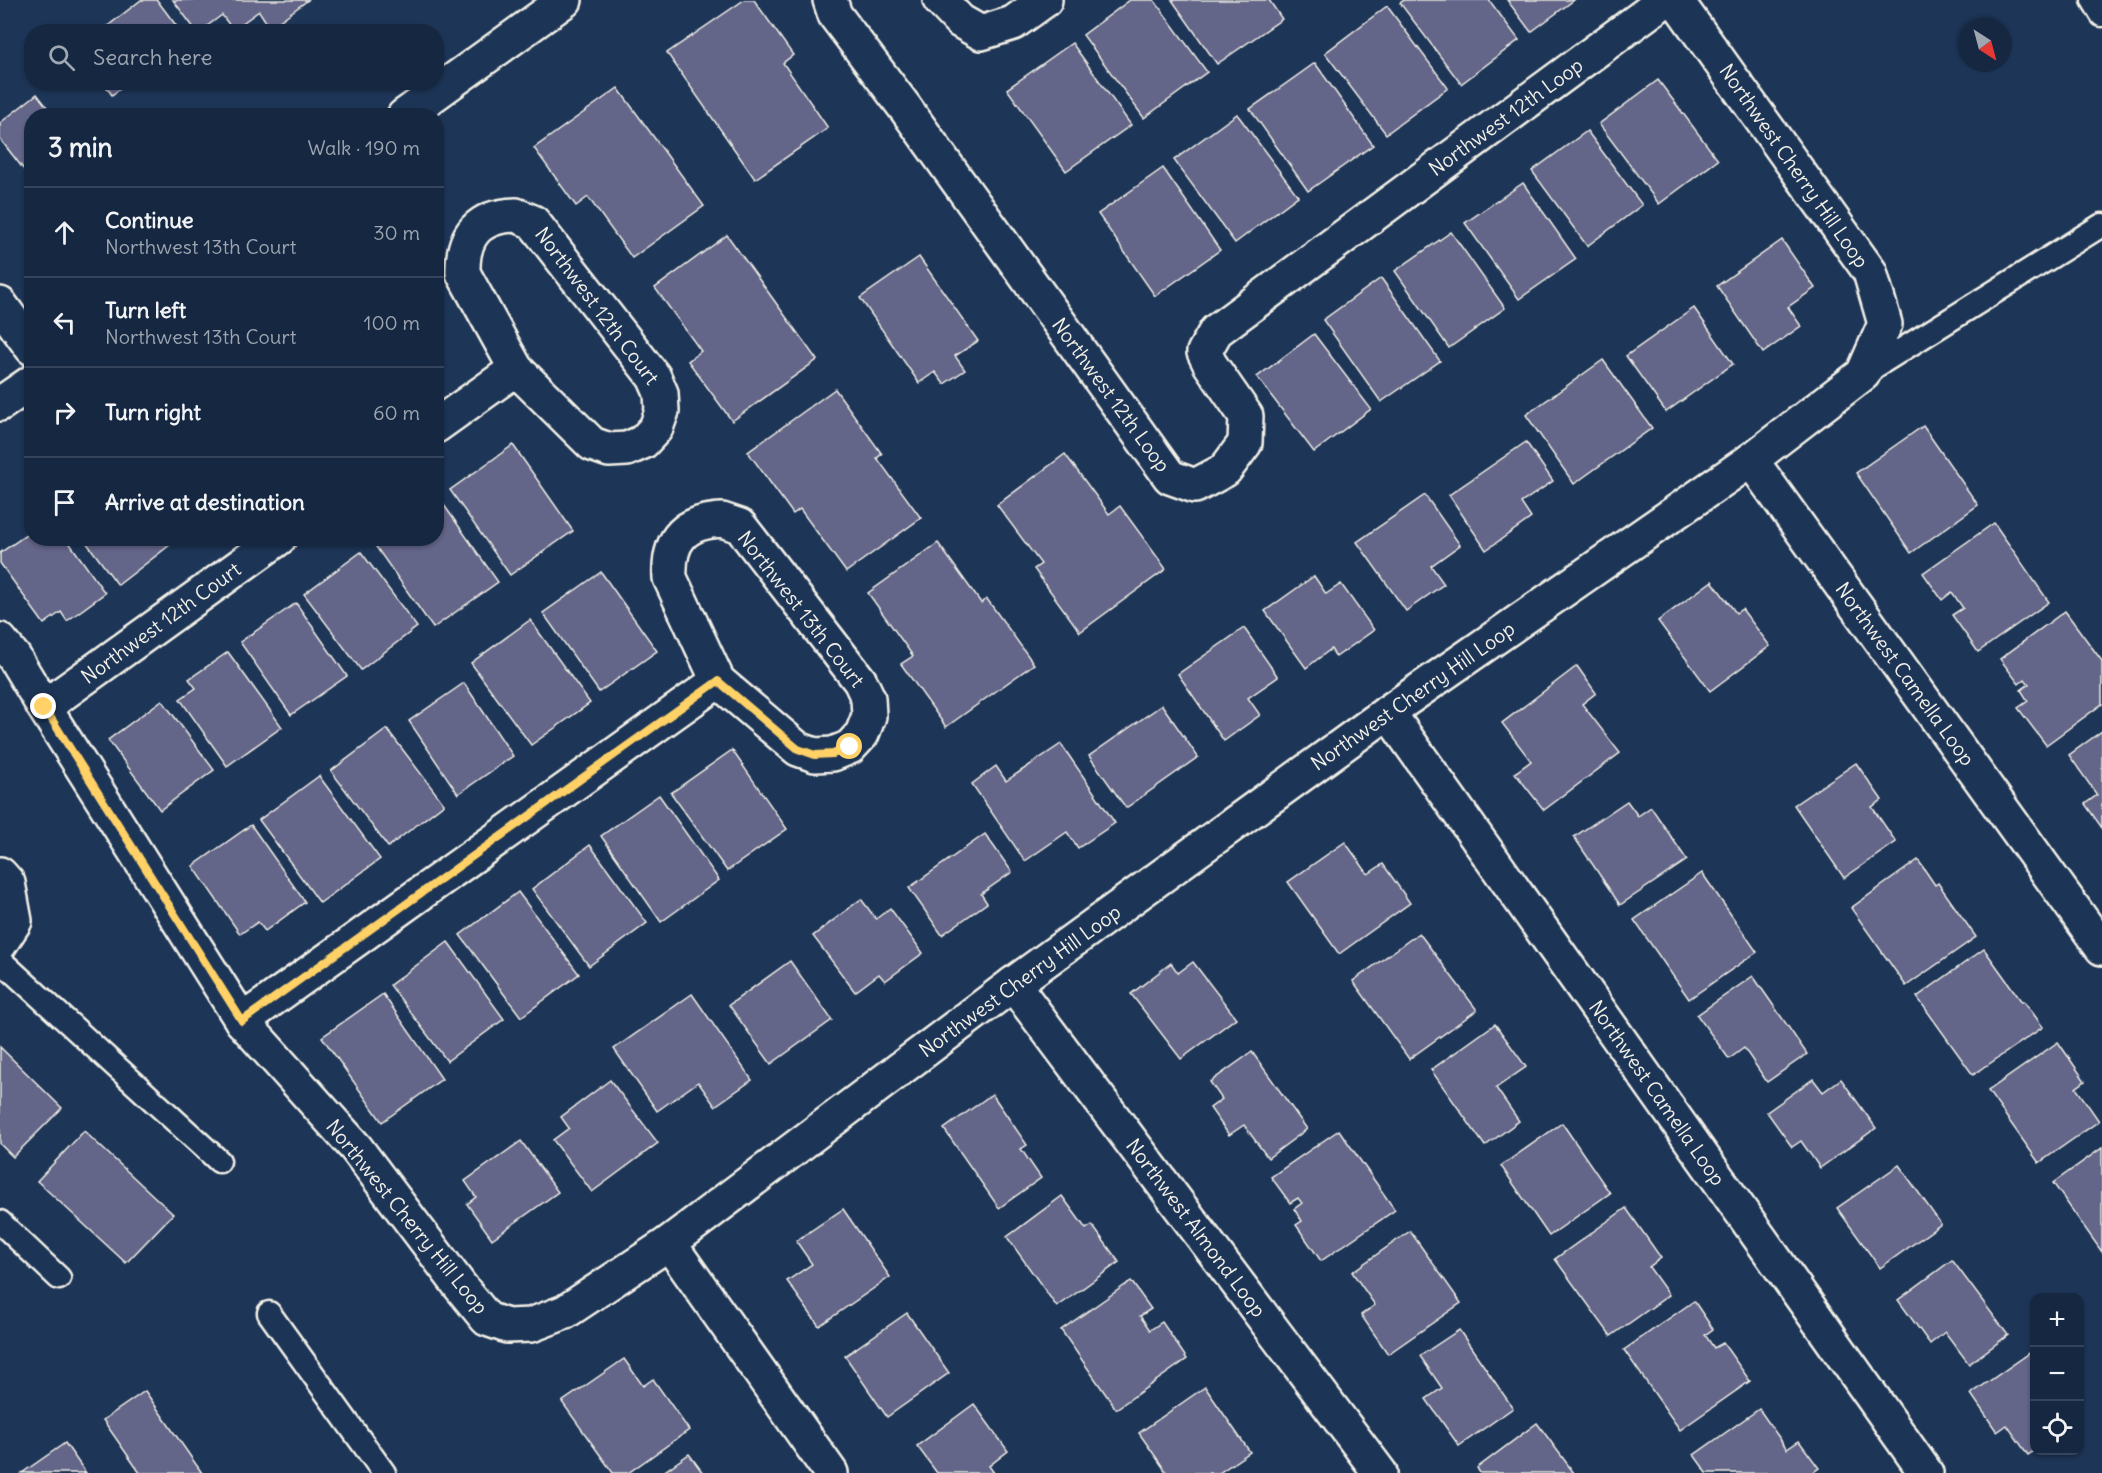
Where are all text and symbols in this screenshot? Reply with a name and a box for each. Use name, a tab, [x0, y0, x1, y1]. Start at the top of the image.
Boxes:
north arrow	[1958, 18, 2012, 72]
search box	[24, 24, 444, 90]
icon: search	[45, 41, 78, 74]
text: Search here	[93, 43, 212, 71]
street label: Northwest 12th Loop	[1424, 52, 1588, 181]
street label: Northwest Cherry Hill Loop	[1714, 59, 1874, 273]
text: 3 min	[48, 131, 113, 164]
text: Walk · 190 m	[308, 135, 420, 160]
text: Continue	[105, 206, 194, 234]
icon: ahead	[48, 216, 81, 249]
text: 30 m	[373, 220, 420, 245]
street label: Northwest 12th Court	[530, 222, 665, 390]
text: Northwest 13th Court	[105, 234, 296, 259]
text: Turn left	[105, 296, 186, 324]
icon: left	[48, 306, 81, 339]
text: 100 m	[363, 310, 420, 335]
street label: Northwest 12th Loop	[1047, 313, 1176, 477]
text: Northwest 13th Court	[105, 324, 296, 349]
icon: right	[48, 396, 81, 429]
text: Turn right	[105, 398, 201, 426]
text: 60 m	[373, 400, 420, 425]
icon: arrive	[48, 486, 81, 519]
text: Arrive at destination	[105, 488, 305, 516]
street label: Northwest 13th Court	[733, 526, 870, 692]
street label: Northwest 12th Court	[76, 556, 246, 689]
street label: Northwest Camella Loop	[1830, 577, 1980, 770]
street label: Northwest Cherry Hill Loop	[1306, 616, 1520, 776]
route end	[30, 693, 56, 719]
route start	[836, 733, 862, 759]
street label: Northwest Cherry Hill Loop	[914, 899, 1125, 1062]
street label: Northwest Camella Loop	[1584, 995, 1731, 1190]
street label: Northwest Cherry Hill Loop	[321, 1114, 494, 1319]
street label: Northwest Almond Loop	[1121, 1134, 1272, 1322]
map controls	[2030, 1293, 2084, 1455]
button: +	[2030, 1293, 2084, 1347]
button: −	[2030, 1347, 2084, 1401]
button: locate	[2030, 1401, 2084, 1455]

